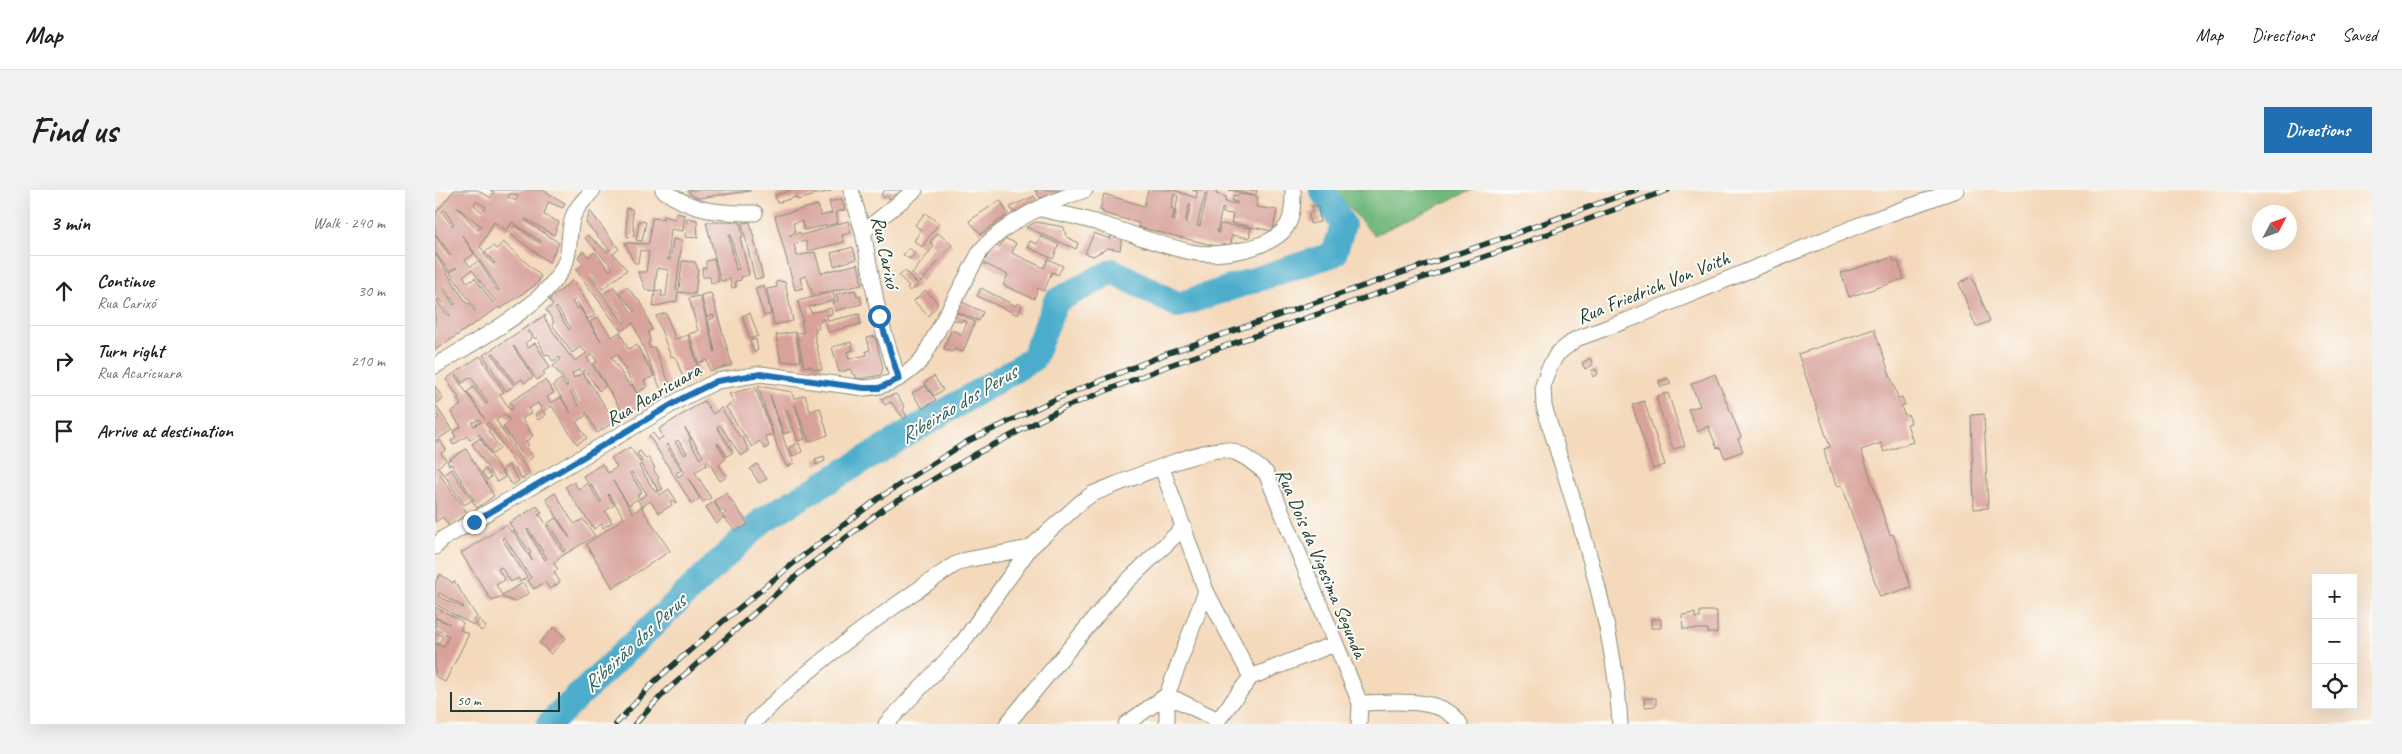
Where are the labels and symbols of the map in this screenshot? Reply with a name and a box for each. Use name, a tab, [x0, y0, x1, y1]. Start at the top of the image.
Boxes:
north arrow	[2252, 205, 2297, 250]
street label: Rua Carixó	[866, 214, 906, 293]
street label: Rua Friedrich Von Voith	[1573, 245, 1734, 330]
route start	[868, 305, 891, 328]
street label: Rua Acaricuara	[601, 357, 706, 432]
water label: Ribeirão dos Perus	[895, 357, 1024, 449]
street label: Rua Dois da Vigesima Segunda	[1270, 465, 1374, 663]
route end	[463, 511, 486, 534]
water label: Ribeirão dos Perus	[577, 586, 694, 697]
scale bar	[450, 689, 560, 712]

